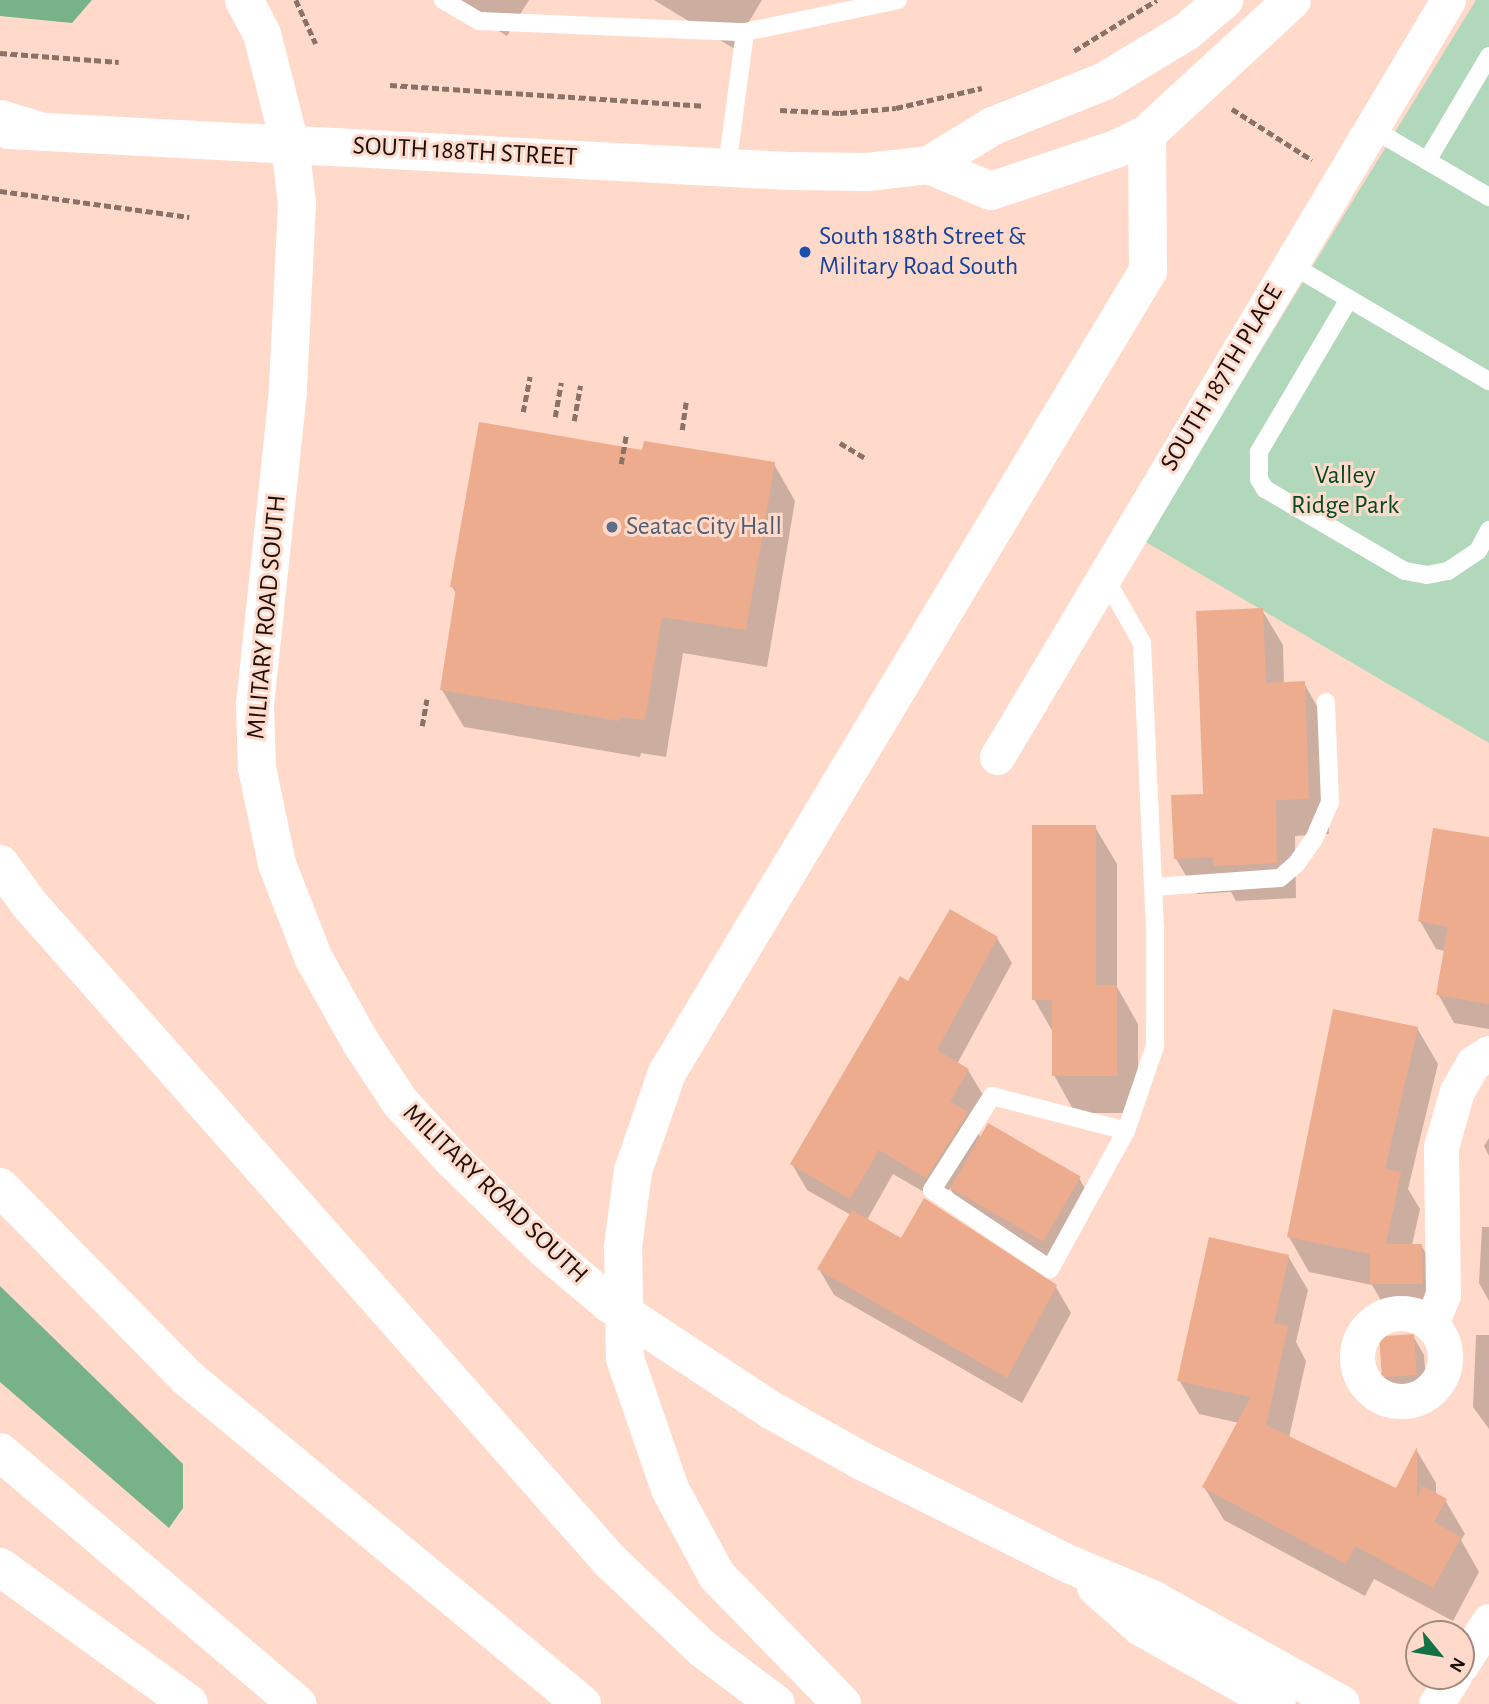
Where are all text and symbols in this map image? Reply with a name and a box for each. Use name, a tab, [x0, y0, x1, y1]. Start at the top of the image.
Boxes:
street label: SOUTH 188TH STREET	[352, 131, 578, 173]
place label: South 188th Street & Military Road South	[819, 221, 1026, 282]
marker: South 188th Street & Military Road South	[797, 244, 813, 260]
street label: SOUTH 187TH PLACE	[1154, 279, 1290, 477]
park label: Valley Ridge Park	[1291, 460, 1399, 522]
street label: MILITARY ROAD SOUTH	[241, 494, 293, 740]
place label: Seatac City Hall	[626, 511, 782, 543]
marker: Seatac City Hall	[604, 519, 620, 535]
street label: MILITARY ROAD SOUTH	[396, 1098, 594, 1290]
north arrow	[1405, 1620, 1475, 1690]
text: N	[1445, 1654, 1468, 1675]

